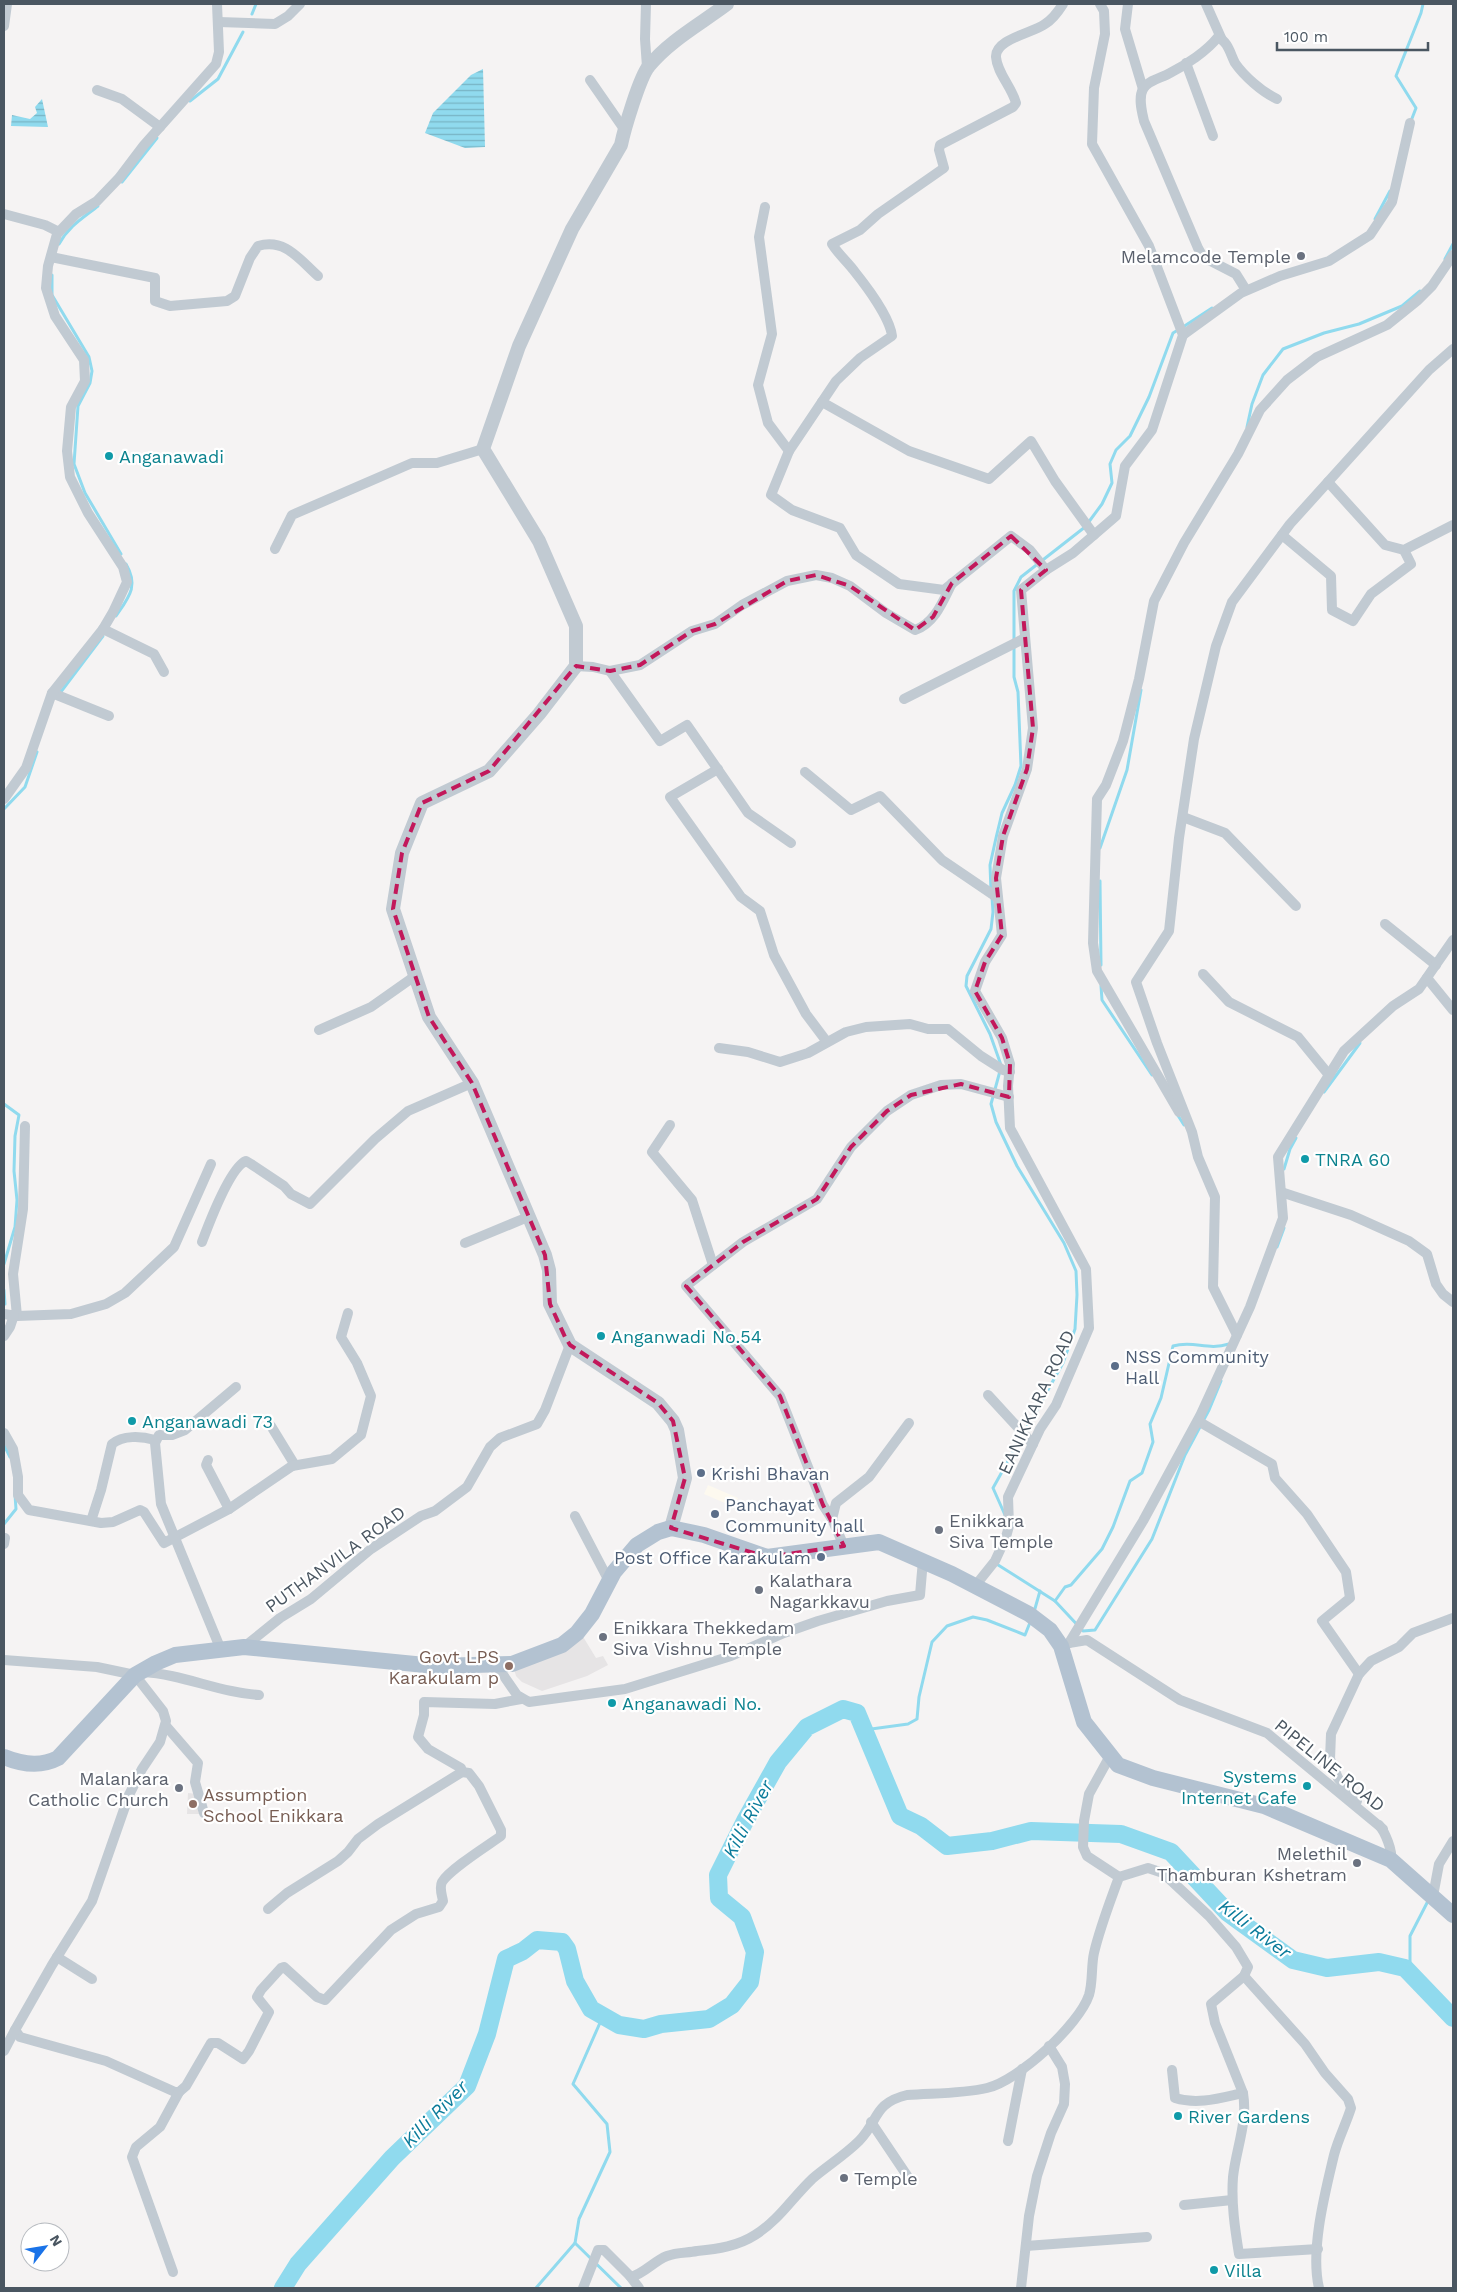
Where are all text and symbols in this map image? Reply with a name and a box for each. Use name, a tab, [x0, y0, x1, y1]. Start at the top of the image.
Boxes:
scale bar	[1277, 20, 1428, 52]
text: 100 m	[1284, 28, 1328, 46]
place label: Melamcode Temple	[1121, 246, 1291, 267]
marker: Melamcode Temple	[1295, 250, 1307, 262]
place label: Anganawadi	[119, 446, 224, 467]
marker: Anganawadi	[103, 450, 115, 462]
place label: TNRA 60	[1315, 1149, 1391, 1170]
marker: TNRA 60	[1299, 1153, 1311, 1165]
place label: Anganwadi No.54	[611, 1326, 762, 1347]
street label: EANIKKARA ROAD	[993, 1327, 1079, 1477]
marker: Anganwadi No.54	[595, 1330, 607, 1342]
place label: NSS Community Hall	[1125, 1346, 1269, 1388]
marker: NSS Community Hall	[1109, 1360, 1121, 1372]
place label: Anganawadi 73	[142, 1411, 273, 1432]
marker: Anganawadi 73	[126, 1415, 138, 1427]
place label: Krishi Bhavan	[711, 1463, 830, 1484]
marker: Krishi Bhavan	[695, 1467, 707, 1479]
place label: Panchayat Community hall	[725, 1494, 865, 1536]
street label: PUTHANVILA ROAD	[261, 1501, 409, 1617]
marker: Panchayat Community hall	[709, 1508, 721, 1520]
place label: Enikkara Siva Temple	[949, 1510, 1053, 1552]
marker: Enikkara Siva Temple	[933, 1524, 945, 1536]
place label: Post Office Karakulam	[614, 1547, 811, 1568]
marker: Post Office Karakulam	[815, 1551, 827, 1563]
place label: Kalathara Nagarkkavu	[769, 1570, 870, 1612]
marker: Kalathara Nagarkkavu	[753, 1584, 765, 1596]
place label: Enikkara Thekkedam Siva Vishnu Temple	[613, 1617, 795, 1659]
marker: Enikkara Thekkedam Siva Vishnu Temple	[597, 1631, 609, 1643]
place label: Govt LPS Karakulam p	[388, 1646, 499, 1688]
marker: Govt LPS Karakulam p	[503, 1660, 515, 1672]
place label: Anganawadi No.	[622, 1693, 761, 1714]
marker: Anganawadi No.	[606, 1697, 618, 1709]
street label: PIPELINE ROAD	[1271, 1714, 1389, 1816]
place label: Systems Internet Cafe	[1181, 1766, 1297, 1808]
place label: Malankara Catholic Church	[28, 1768, 169, 1810]
water label: Killi River	[718, 1776, 778, 1862]
marker: Systems Internet Cafe	[1301, 1780, 1313, 1792]
marker: Malankara Catholic Church	[173, 1782, 185, 1794]
place label: Assumption School Enikkara	[203, 1784, 344, 1826]
marker: Assumption School Enikkara	[187, 1798, 199, 1810]
place label: Melethil Thamburan Kshetram	[1157, 1843, 1347, 1885]
marker: Melethil Thamburan Kshetram	[1351, 1857, 1363, 1869]
water label: Killi River	[1214, 1894, 1296, 1964]
water label: Killi River	[397, 2075, 473, 2152]
place label: River Gardens	[1188, 2106, 1310, 2127]
marker: River Gardens	[1172, 2110, 1184, 2122]
place label: Temple	[854, 2168, 918, 2189]
marker: Temple	[838, 2172, 850, 2184]
north arrow	[20, 2222, 70, 2272]
text: N	[47, 2232, 66, 2249]
place label: Villa	[1224, 2260, 1262, 2281]
marker: Villa	[1208, 2264, 1220, 2276]

